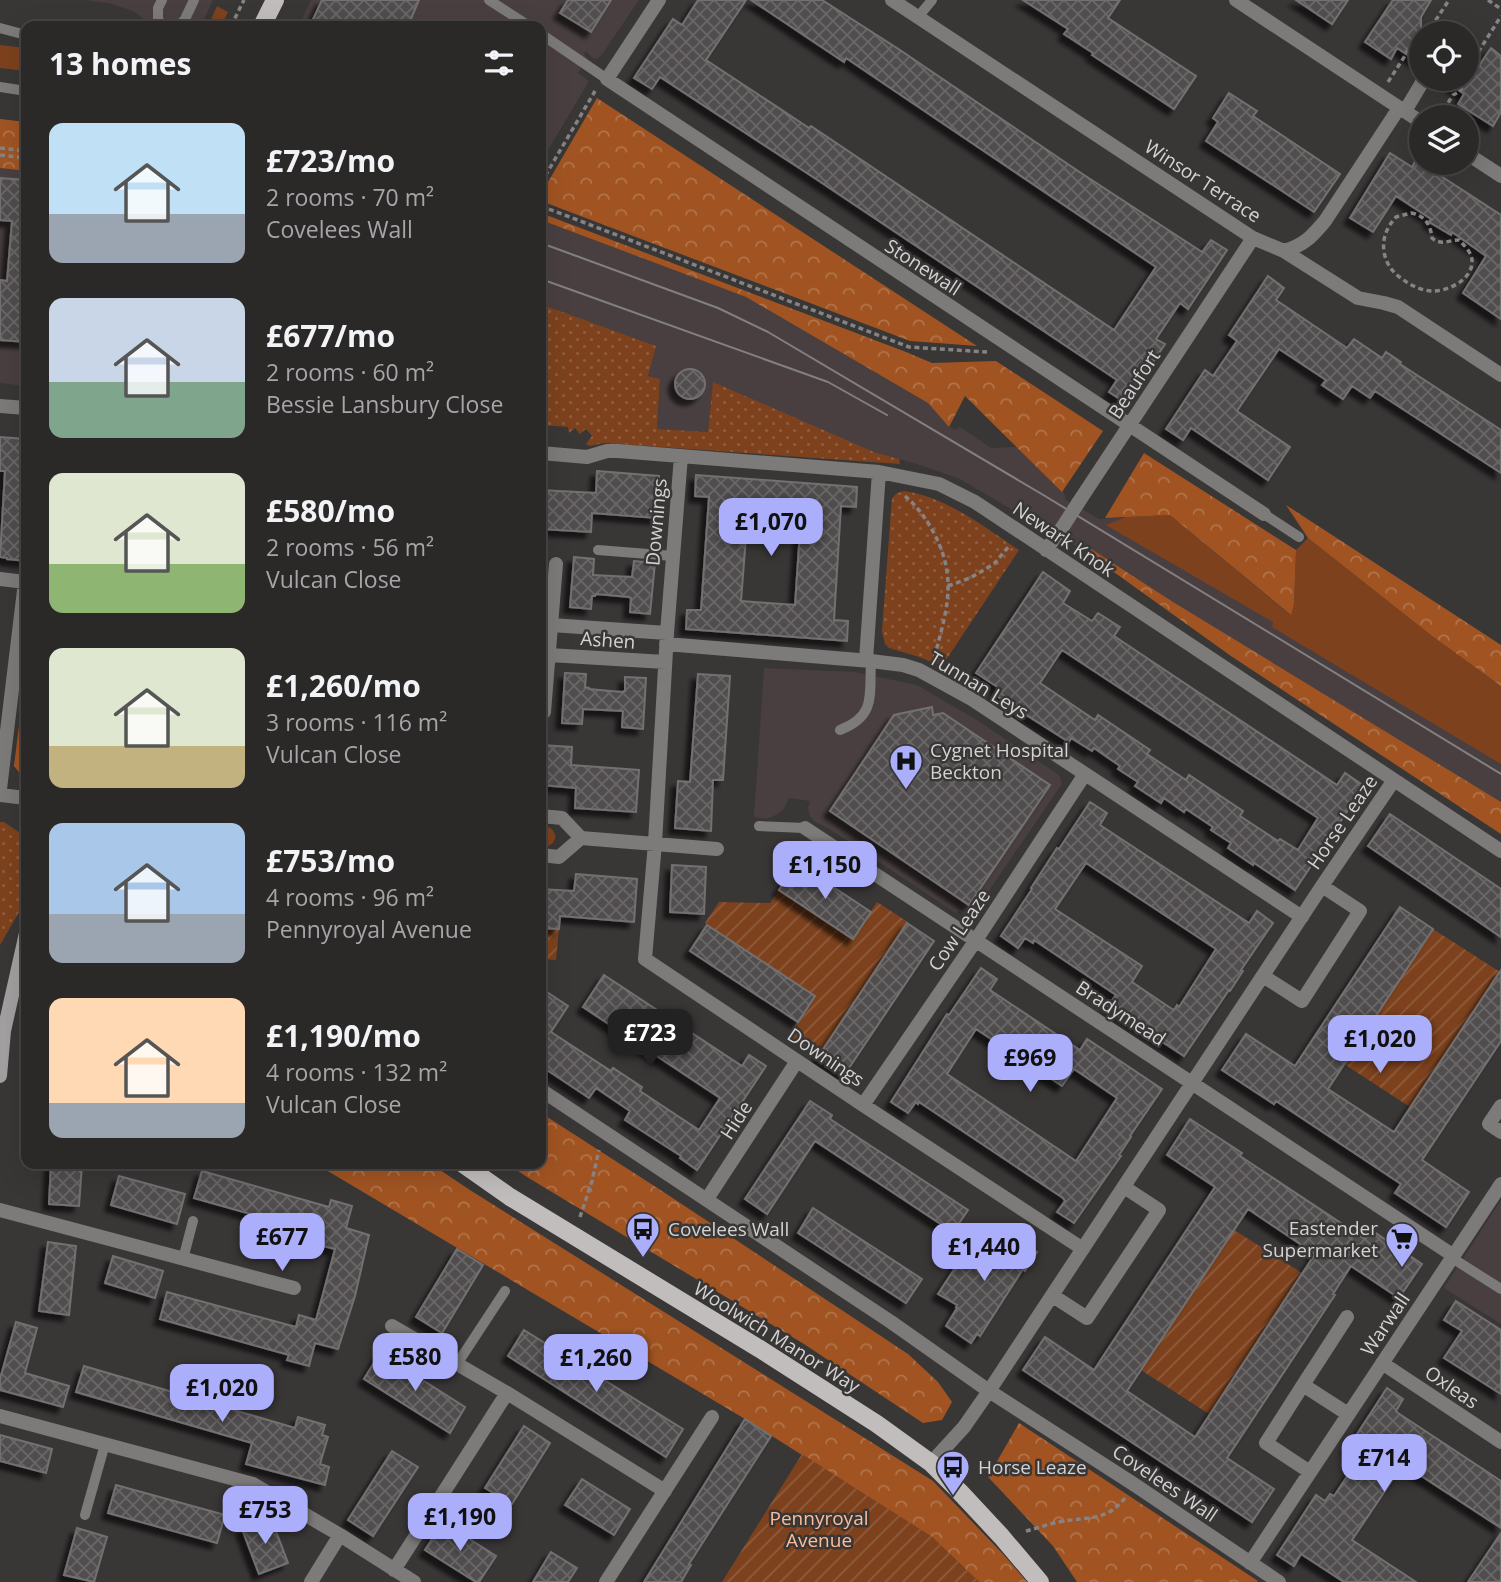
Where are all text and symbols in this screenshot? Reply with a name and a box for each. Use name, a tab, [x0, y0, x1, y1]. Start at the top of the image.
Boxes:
map controls	[1409, 21, 1479, 175]
button: locate	[1409, 21, 1479, 91]
text: 13 homes	[49, 43, 192, 84]
icon: filters	[480, 44, 518, 82]
button: layers	[1409, 105, 1479, 175]
street label: Winsor Terrace	[1140, 134, 1266, 228]
text: £723/mo	[266, 140, 395, 181]
icon: home	[105, 151, 189, 235]
text: 2 rooms · 70 m²	[266, 181, 434, 213]
text: Covelees Wall	[266, 213, 413, 245]
street label: Stonewall	[880, 233, 966, 301]
text: £677/mo	[266, 315, 395, 356]
icon: home	[105, 326, 189, 410]
street label: Beaufort	[1102, 344, 1166, 424]
text: 2 rooms · 60 m²	[266, 356, 434, 388]
text: Bessie Lansbury Close	[266, 388, 503, 420]
street label: Downings	[639, 477, 673, 567]
text: £580/mo	[266, 490, 395, 531]
street label: Newark Knok	[1008, 495, 1120, 583]
pin: £1,070	[714, 498, 828, 558]
icon: home	[105, 501, 189, 585]
text: £1,070	[735, 505, 807, 537]
text: 2 rooms · 56 m²	[266, 531, 434, 563]
text: Vulcan Close	[266, 563, 402, 595]
street label: Ashen	[580, 625, 636, 655]
street label: Tunnan Leys	[924, 645, 1034, 725]
text: £1,260/mo	[266, 665, 421, 706]
icon: home	[105, 676, 189, 760]
text: 3 rooms · 116 m²	[266, 706, 447, 738]
place label: Cygnet Hospital Beckton	[930, 737, 1069, 785]
text: Vulcan Close	[266, 738, 402, 770]
hospital icon: Cygnet Hospital Beckton	[887, 742, 925, 791]
street label: Horse Leaze	[1301, 770, 1383, 874]
text: £753/mo	[266, 840, 395, 881]
pin: £1,150	[768, 842, 882, 901]
text: £1,150	[789, 848, 861, 880]
icon: home	[105, 851, 189, 935]
text: 4 rooms · 96 m²	[266, 881, 434, 913]
street label: Cow Leaze	[922, 884, 996, 976]
text: Pennyroyal Avenue	[266, 913, 472, 945]
street label: Bradymead	[1071, 974, 1171, 1052]
pin: £723	[609, 1010, 691, 1069]
text: £1,190/mo	[266, 1015, 421, 1056]
text: £723	[624, 1016, 676, 1048]
pin: £1,020	[1323, 1016, 1437, 1075]
street label: Downings	[782, 1022, 870, 1092]
text: £1,020	[1344, 1022, 1416, 1054]
icon: home	[105, 1026, 189, 1110]
pin: £969	[989, 1034, 1071, 1094]
text: £969	[1004, 1041, 1056, 1073]
text: 4 rooms · 132 m²	[266, 1056, 447, 1088]
text: Vulcan Close	[266, 1088, 402, 1120]
street label: Hide	[714, 1096, 758, 1144]
bus stop icon: Covelees Wall	[624, 1210, 662, 1259]
pin: £677	[241, 1214, 323, 1273]
place label: Eastender Supermarket	[1263, 1215, 1378, 1263]
place label: Covelees Wall	[668, 1216, 789, 1242]
text: £677	[256, 1220, 308, 1252]
supermarket icon: Eastender Supermarket	[1383, 1220, 1421, 1269]
pin: £1,440	[927, 1224, 1041, 1283]
text: £1,440	[948, 1230, 1020, 1262]
street label: Woolwich Manor Way	[689, 1275, 865, 1399]
street label: Warwall	[1354, 1287, 1416, 1361]
pin: £580	[374, 1334, 456, 1393]
pin: £1,260	[539, 1334, 653, 1394]
text: £580	[389, 1340, 441, 1372]
text: £1,260	[560, 1341, 632, 1373]
street label: Oxleas	[1420, 1359, 1484, 1415]
pin: £1,020	[165, 1364, 279, 1424]
text: £1,020	[186, 1371, 258, 1403]
pin: £714	[1343, 1434, 1425, 1494]
street label: Covelees Wall	[1107, 1438, 1223, 1528]
text: £714	[1358, 1441, 1410, 1473]
bus stop icon: Horse Leaze	[934, 1448, 972, 1497]
place label: Horse Leaze	[978, 1454, 1087, 1480]
pin: £753	[224, 1486, 306, 1546]
text: £753	[239, 1493, 291, 1525]
pin: £1,190	[403, 1494, 517, 1553]
text: £1,190	[424, 1500, 496, 1532]
park label: Pennyroyal Avenue	[770, 1505, 869, 1553]

